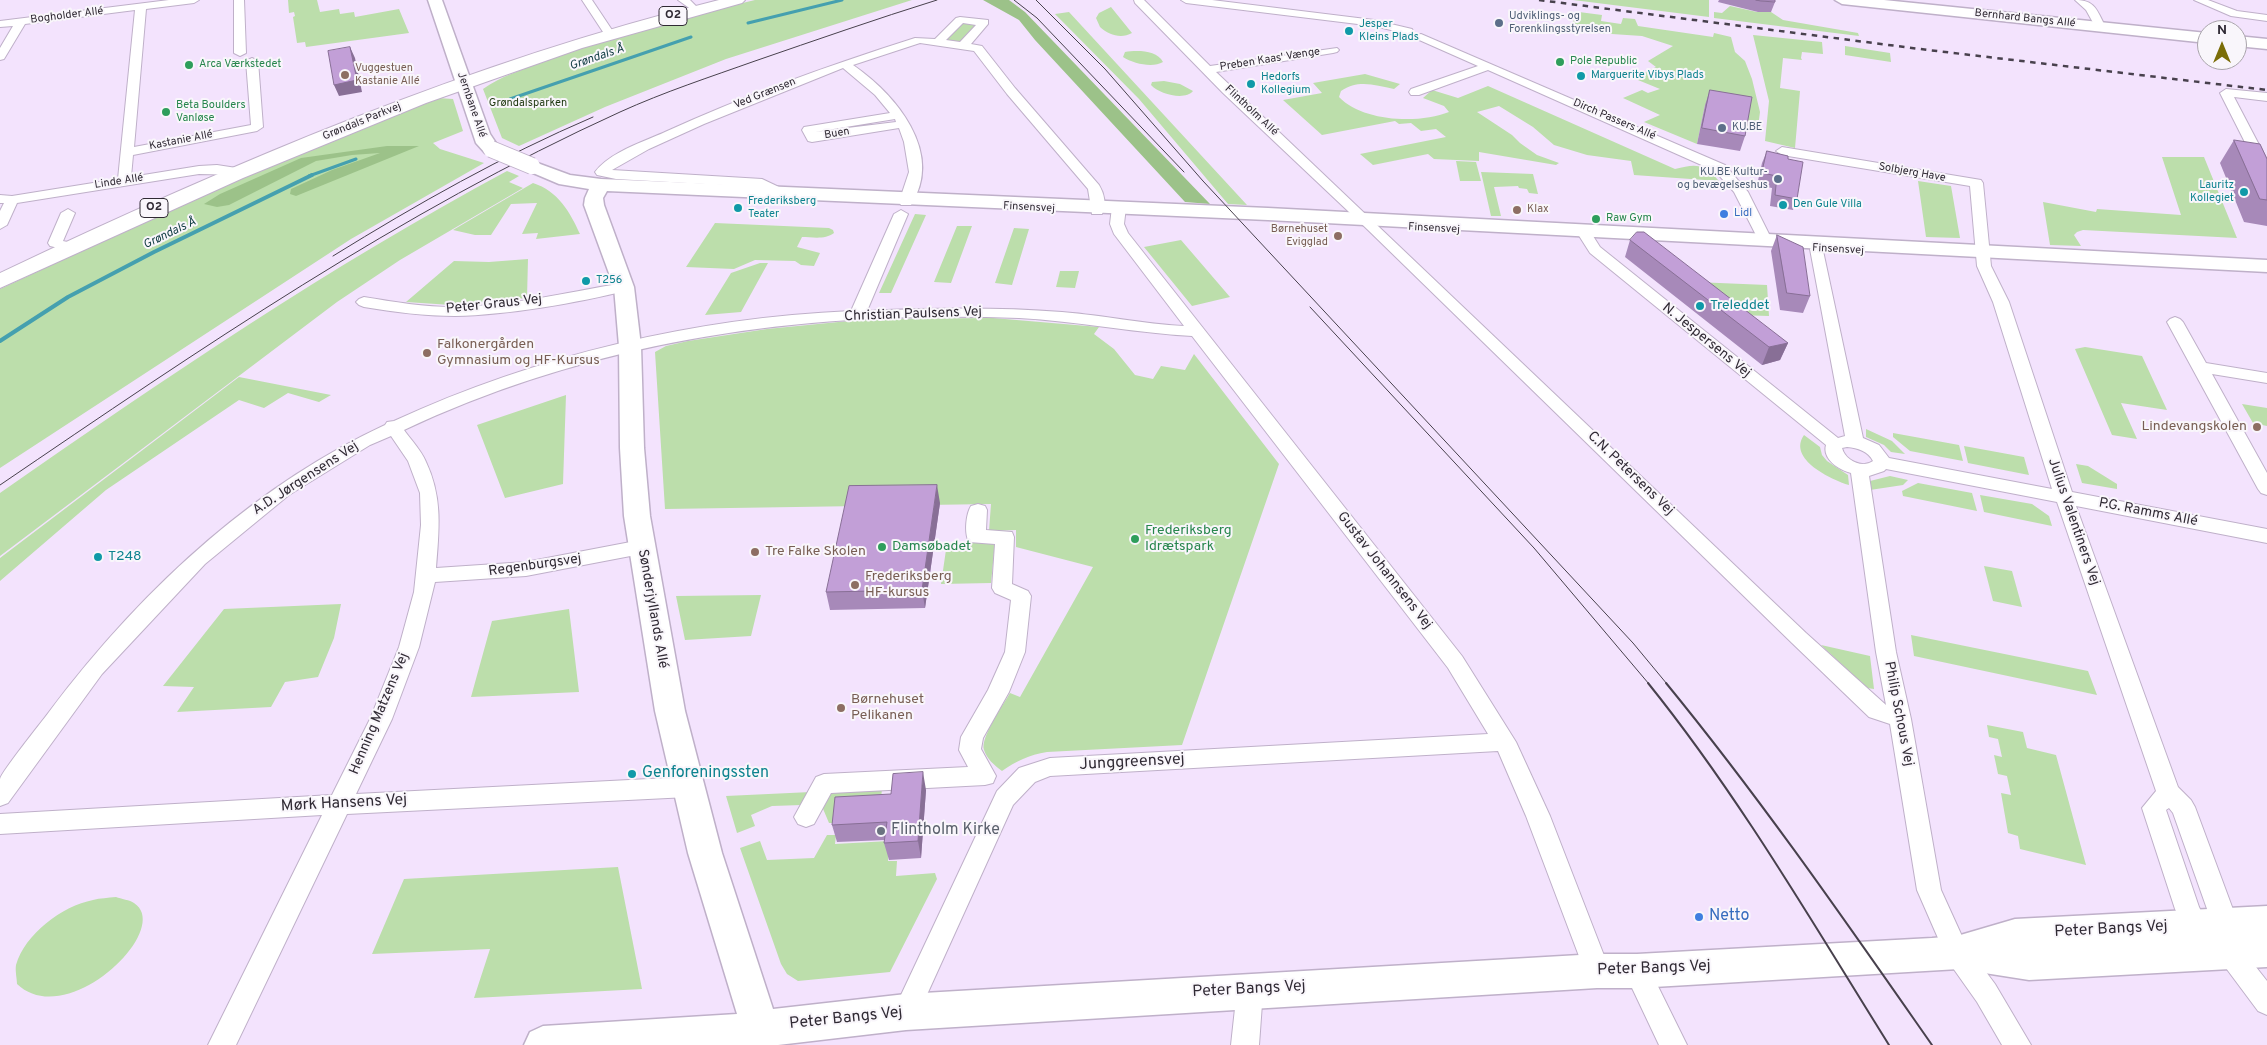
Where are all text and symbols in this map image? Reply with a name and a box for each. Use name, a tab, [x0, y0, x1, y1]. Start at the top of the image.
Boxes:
street label: Bogholder Allé	[30, 5, 104, 27]
road number: O2	[659, 7, 687, 26]
street label: Bernhard Bangs Allé	[1974, 7, 2076, 31]
place label: Udviklings- og Forenklingsstyrelsen	[1509, 10, 1611, 36]
marker: Udviklings- og Forenklingsstyrelsen	[1493, 17, 1505, 29]
place label: Jesper Kleins Plads	[1359, 18, 1419, 44]
north arrow	[2197, 20, 2247, 70]
text: N	[2217, 22, 2227, 39]
marker: Jesper Kleins Plads	[1343, 25, 1355, 37]
water label: Grøndals Å	[568, 42, 626, 74]
street label: Preben Kaas' Vænge	[1219, 46, 1321, 74]
place label: Pole Republic	[1570, 55, 1637, 69]
marker: Pole Republic	[1554, 56, 1566, 68]
place label: Arca Værkstedet	[199, 58, 281, 72]
marker: Arca Værkstedet	[183, 59, 195, 71]
place label: Vuggestuen Kastanie Allé	[355, 62, 420, 88]
marker: Vuggestuen Kastanie Allé	[339, 69, 351, 81]
place label: Marguerite Vibys Plads	[1591, 69, 1704, 83]
street label: Jernbane Allé	[454, 70, 488, 140]
marker: Marguerite Vibys Plads	[1575, 70, 1587, 82]
place label: Hedorfs Kollegium	[1261, 71, 1311, 97]
street label: Ved Grænsen	[732, 76, 798, 112]
marker: Hedorfs Kollegium	[1245, 78, 1257, 90]
street label: Flintholm Allé	[1222, 83, 1280, 139]
park label: Grøndalsparken	[489, 97, 567, 111]
street label: Dirch Passers Allé	[1571, 97, 1657, 143]
place label: Beta Boulders Vanløse	[176, 99, 246, 125]
street label: Grøndals Parkvej	[321, 100, 403, 144]
marker: Beta Boulders Vanløse	[160, 106, 172, 118]
place label: KU.BE	[1732, 121, 1762, 135]
marker: KU.BE	[1716, 122, 1728, 134]
street label: Buen	[823, 125, 851, 143]
street label: Kastanie Allé	[148, 128, 214, 154]
street label: Solbjerg Have	[1877, 161, 1947, 185]
place label: KU.BE Kultur- og bevægelseshus	[1677, 166, 1768, 192]
street label: Linde Allé	[94, 172, 144, 192]
marker: KU.BE Kultur- og bevægelseshus	[1772, 173, 1784, 185]
place label: Lauritz Kollegiet	[2190, 179, 2234, 205]
marker: Lauritz Kollegiet	[2238, 186, 2250, 198]
place label: Frederiksberg Teater	[748, 195, 816, 221]
road number: O2	[140, 198, 168, 218]
place label: Den Gule Villa	[1793, 198, 1862, 212]
marker: Den Gule Villa	[1777, 199, 1789, 211]
street label: Finsensvej	[1003, 200, 1055, 216]
marker: Frederiksberg Teater	[732, 202, 744, 214]
place label: Klax	[1527, 203, 1549, 217]
marker: Klax	[1511, 204, 1523, 216]
place label: Lidl	[1734, 207, 1752, 221]
marker: Lidl	[1718, 208, 1730, 220]
place label: Raw Gym	[1606, 212, 1652, 226]
marker: Raw Gym	[1590, 213, 1602, 225]
water label: Grøndals Å	[141, 215, 199, 253]
street label: Finsensvej	[1408, 221, 1460, 237]
place label: Børnehuset Evigglad	[1271, 223, 1328, 249]
marker: Børnehuset Evigglad	[1332, 230, 1344, 242]
street label: Finsensvej	[1812, 242, 1864, 258]
place label: T256	[596, 274, 622, 288]
marker: T256	[580, 275, 592, 287]
street label: Peter Graus Vej	[445, 292, 543, 318]
place label: Treleddet	[1710, 298, 1769, 314]
street label: N. Jespersens Vej	[1658, 300, 1754, 382]
marker: Treleddet	[1694, 300, 1706, 312]
street label: Christian Paulsens Vej	[844, 304, 982, 326]
place label: Falkonergården Gymnasium og HF-Kursus	[437, 337, 600, 370]
marker: Falkonergården Gymnasium og HF-Kursus	[421, 347, 433, 359]
place label: Lindevangskolen	[2141, 419, 2247, 435]
marker: Lindevangskolen	[2251, 421, 2263, 433]
street label: C.N. Petersens Vej	[1583, 428, 1677, 520]
street label: A.D. Jørgensens Vej	[250, 439, 362, 519]
street label: Julius Valentiners Vej	[2043, 456, 2103, 588]
street label: P.G. Ramms Allé	[2097, 495, 2199, 531]
street label: Gustav Johannsens Vej	[1333, 509, 1435, 633]
place label: Frederiksberg Idrætspark	[1145, 523, 1232, 556]
marker: Frederiksberg Idrætspark	[1129, 533, 1141, 545]
place label: Damsøbadet	[892, 539, 971, 555]
marker: Damsøbadet	[876, 541, 888, 553]
place label: Tre Falke Skolen	[765, 544, 866, 560]
marker: Tre Falke Skolen	[749, 546, 761, 558]
street label: Sønderjyllands Allé	[633, 548, 671, 670]
place label: T248	[108, 549, 142, 565]
marker: T248	[92, 551, 104, 563]
street label: Regenburgsvej	[488, 551, 582, 581]
place label: Frederiksberg HF-kursus	[865, 569, 952, 602]
marker: Frederiksberg HF-kursus	[849, 579, 861, 591]
street label: Henning Matzens Vej	[347, 651, 413, 777]
street label: Philip Schous Vej	[1880, 660, 1916, 768]
place label: Børnehuset Pelikanen	[851, 692, 924, 724]
marker: Børnehuset Pelikanen	[835, 702, 847, 714]
street label: Junggreensvej	[1079, 751, 1185, 775]
place label: Genforeningssten	[642, 764, 769, 784]
marker: Genforeningssten	[626, 768, 638, 780]
street label: Mørk Hansens Vej	[280, 791, 408, 817]
place label: Flintholm Kirke	[891, 821, 1000, 841]
marker: Flintholm Kirke	[875, 825, 887, 837]
place label: Netto	[1709, 907, 1749, 927]
marker: Netto	[1693, 911, 1705, 923]
street label: Peter Bangs Vej	[2054, 917, 2168, 943]
street label: Peter Bangs Vej	[1597, 957, 1711, 981]
street label: Peter Bangs Vej	[1192, 977, 1306, 1003]
street label: Peter Bangs Vej	[789, 1004, 903, 1034]

